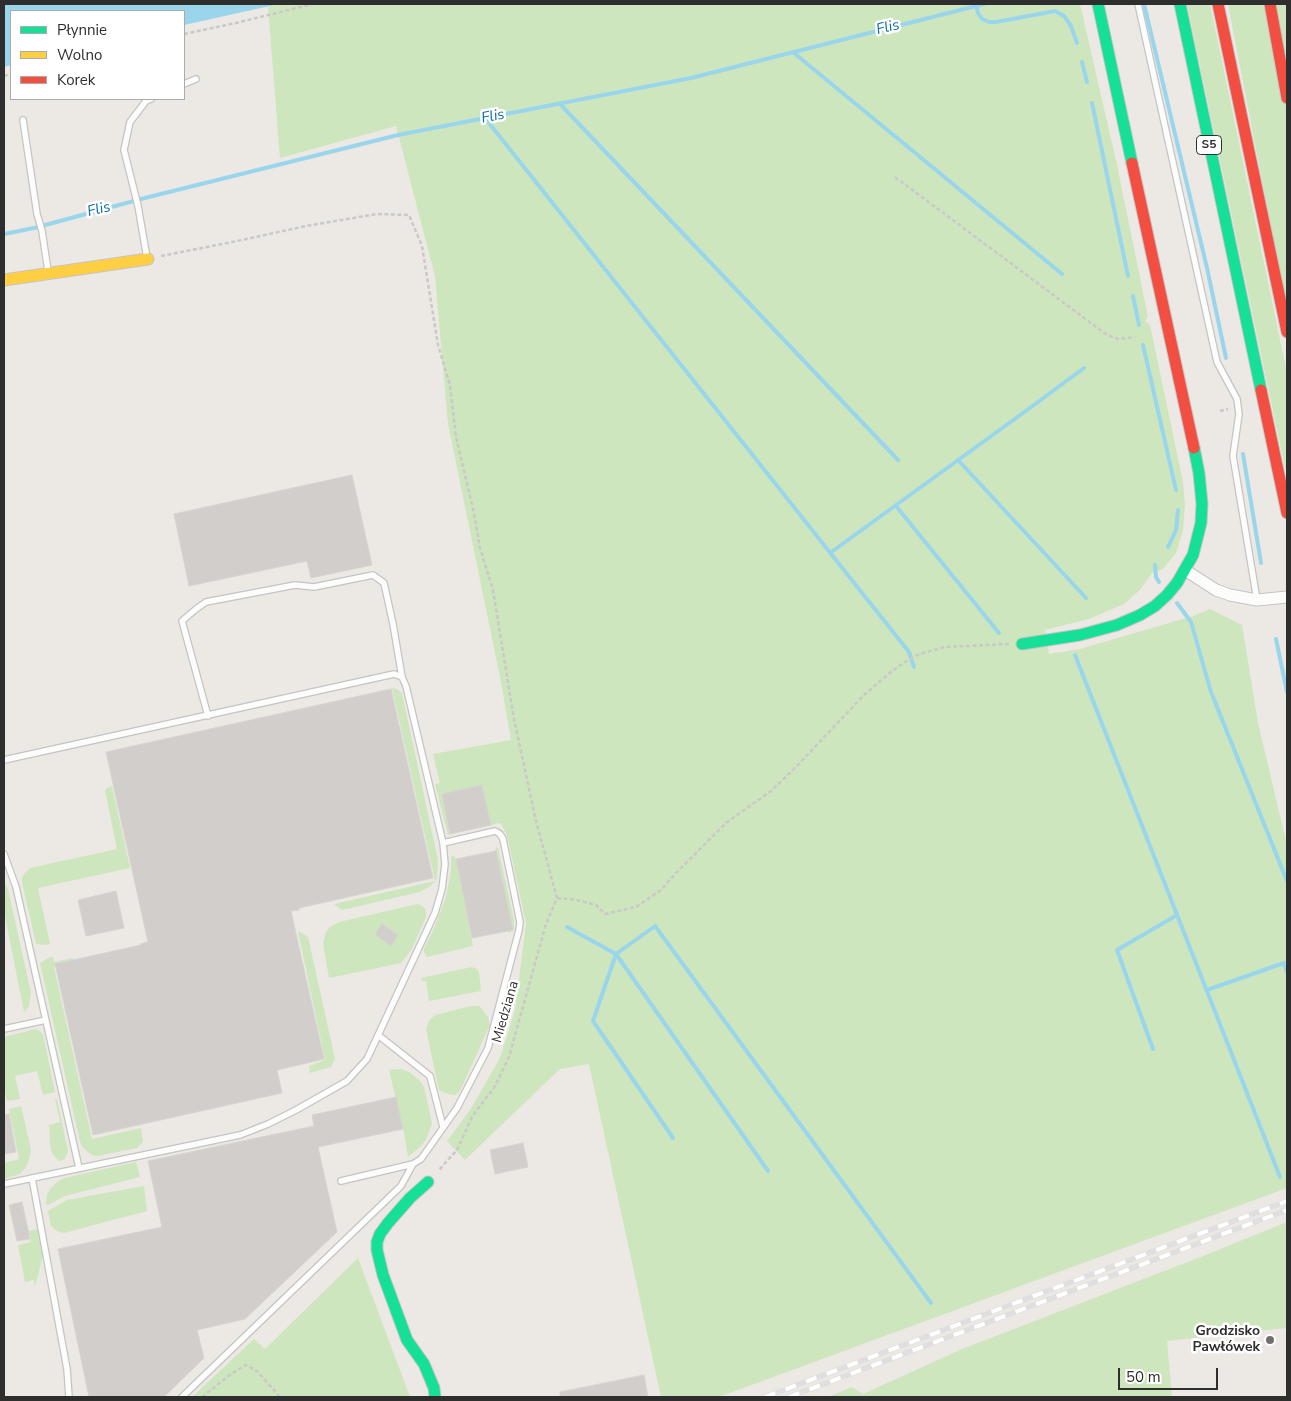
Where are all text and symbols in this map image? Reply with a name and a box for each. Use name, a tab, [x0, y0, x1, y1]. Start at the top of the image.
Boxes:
legend	[10, 10, 185, 100]
water label: Flis	[874, 16, 902, 40]
text: Płynnie	[57, 20, 107, 40]
text: Wolno	[57, 45, 102, 65]
text: Korek	[57, 70, 95, 90]
water label: Flis	[480, 106, 506, 128]
road number: S5	[1196, 136, 1222, 154]
water label: Flis	[85, 198, 113, 222]
street label: Miedziana	[489, 979, 523, 1045]
place label: Grodzisko Pawłówek	[1192, 1324, 1260, 1356]
marker: Grodzisko Pawłówek	[1264, 1334, 1276, 1346]
scale bar	[1121, 1358, 1221, 1390]
text: 50 m	[1126, 1367, 1161, 1387]

